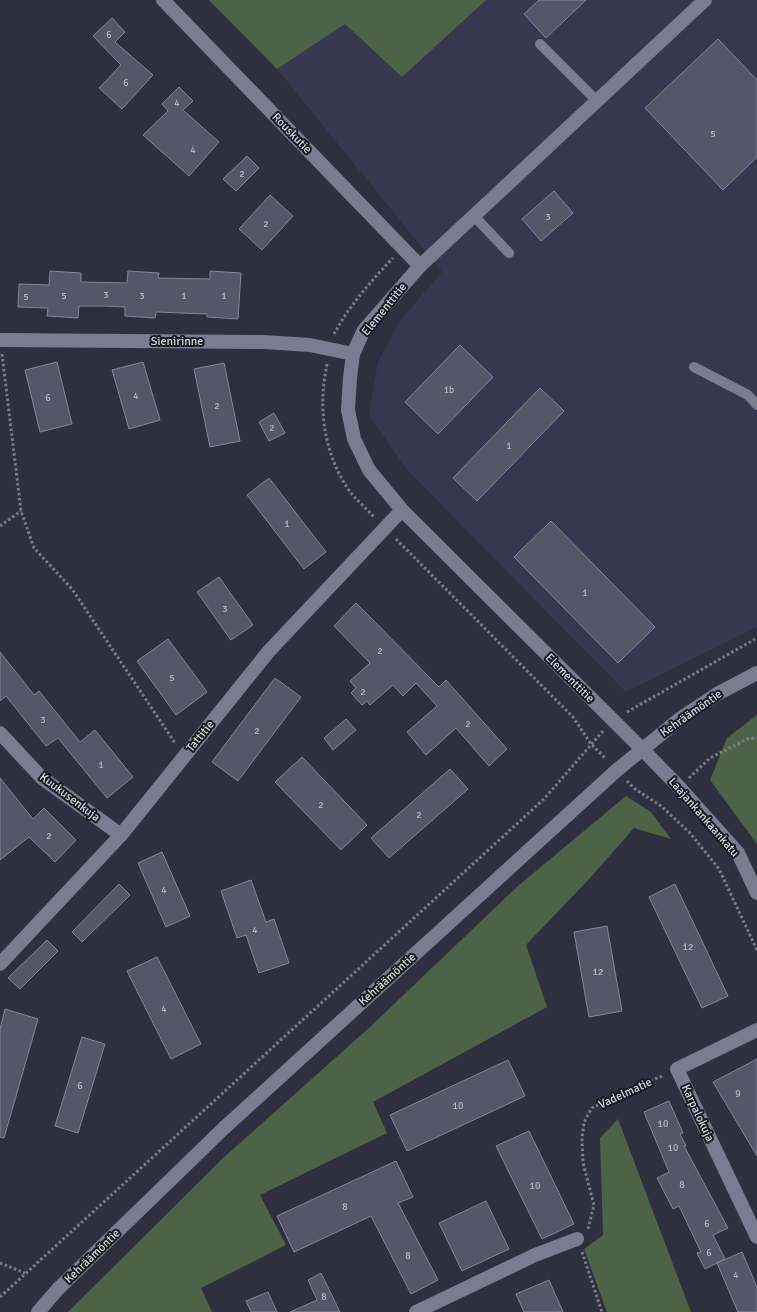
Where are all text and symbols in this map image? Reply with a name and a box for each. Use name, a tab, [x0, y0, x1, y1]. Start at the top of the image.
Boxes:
house number: 6	[106, 29, 112, 41]
house number: 6	[123, 77, 129, 89]
house number: 4	[174, 97, 180, 109]
street label: Rouskutie	[269, 110, 315, 157]
house number: 5	[710, 128, 716, 140]
house number: 4	[190, 144, 196, 156]
house number: 2	[239, 168, 245, 180]
house number: 3	[545, 211, 551, 223]
house number: 2	[263, 218, 269, 230]
street label: Elementtitie	[359, 280, 410, 339]
house number: 3	[103, 289, 109, 301]
house number: 5	[61, 290, 67, 302]
house number: 3	[139, 290, 145, 302]
house number: 1	[181, 290, 187, 302]
house number: 1	[221, 290, 227, 302]
house number: 5	[23, 291, 29, 303]
street label: Sienirinne	[151, 334, 203, 349]
house number: 1b	[444, 384, 454, 396]
house number: 4	[133, 390, 139, 402]
house number: 6	[45, 392, 51, 404]
house number: 2	[214, 400, 220, 412]
house number: 2	[269, 422, 275, 434]
house number: 1	[506, 440, 512, 452]
house number: 1	[284, 518, 290, 530]
house number: 1	[582, 587, 588, 599]
house number: 3	[222, 603, 228, 615]
house number: 2	[377, 645, 383, 657]
street label: Elementtitie	[542, 651, 597, 706]
house number: 5	[169, 672, 175, 684]
house number: 2	[360, 686, 366, 698]
street label: Kehräämöntie	[658, 687, 725, 740]
house number: 3	[40, 714, 46, 726]
street label: Tattitie	[183, 718, 218, 755]
house number: 2	[465, 718, 471, 730]
house number: 2	[254, 725, 260, 737]
house number: 1	[98, 759, 104, 771]
street label: Kuukusenkuja	[36, 770, 103, 825]
street label: Laajankankaankatu	[665, 775, 742, 860]
house number: 2	[318, 799, 324, 811]
house number: 2	[416, 809, 422, 821]
house number: 2	[46, 830, 52, 842]
house number: 4	[161, 884, 167, 896]
house number: 4	[252, 924, 258, 936]
house number: 12	[683, 941, 693, 953]
street label: Kehräämöntie	[356, 950, 419, 1009]
house number: 12	[593, 966, 603, 978]
house number: 4	[161, 1003, 167, 1015]
street label: Vadelmatie	[596, 1075, 654, 1112]
house number: 6	[77, 1080, 83, 1092]
street label: Karpalokuja	[678, 1082, 717, 1144]
house number: 9	[735, 1088, 741, 1100]
house number: 10	[453, 1100, 463, 1112]
house number: 10	[658, 1118, 668, 1130]
house number: 10	[668, 1142, 678, 1154]
house number: 8	[679, 1179, 685, 1191]
house number: 10	[530, 1180, 540, 1192]
house number: 8	[342, 1201, 348, 1213]
house number: 6	[704, 1218, 710, 1230]
street label: Kehräämöntie	[61, 1226, 123, 1287]
house number: 6	[706, 1247, 712, 1259]
house number: 8	[405, 1250, 411, 1262]
house number: 4	[733, 1269, 739, 1281]
house number: 8	[321, 1291, 327, 1303]

